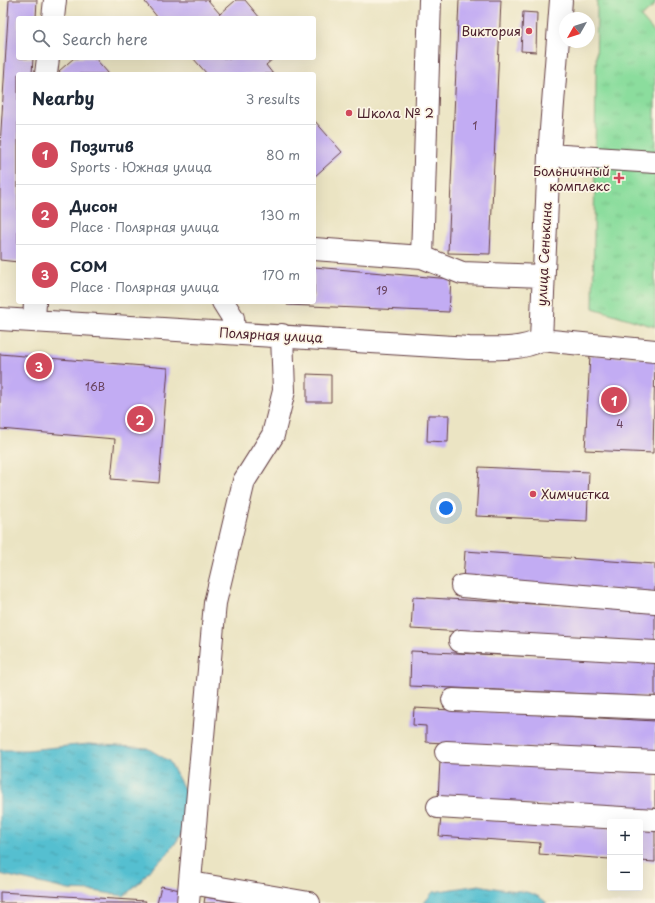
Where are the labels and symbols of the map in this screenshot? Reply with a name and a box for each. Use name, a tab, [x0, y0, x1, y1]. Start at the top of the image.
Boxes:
north arrow	[559, 12, 595, 48]
place label: Виктория	[462, 21, 521, 40]
marker: Виктория	[524, 26, 534, 36]
place label: Школа № 2	[357, 103, 434, 122]
marker: Школа № 2	[344, 108, 354, 118]
house number: 1	[473, 117, 478, 134]
place label: Больничный комплекс	[533, 161, 610, 195]
marker: Больничный комплекс	[613, 172, 625, 184]
street label: улица Сенькина	[531, 200, 556, 307]
house number: 19	[376, 282, 388, 299]
street label: Полярная улица	[219, 322, 324, 347]
pin: 3	[26, 351, 52, 381]
house number: 16В	[85, 378, 105, 395]
pin: 1	[601, 385, 627, 415]
pin: 2	[127, 404, 153, 434]
house number: 4	[616, 415, 624, 432]
place label: Химчистка	[541, 484, 610, 503]
marker: Химчистка	[528, 489, 538, 499]
your location	[436, 498, 456, 518]

